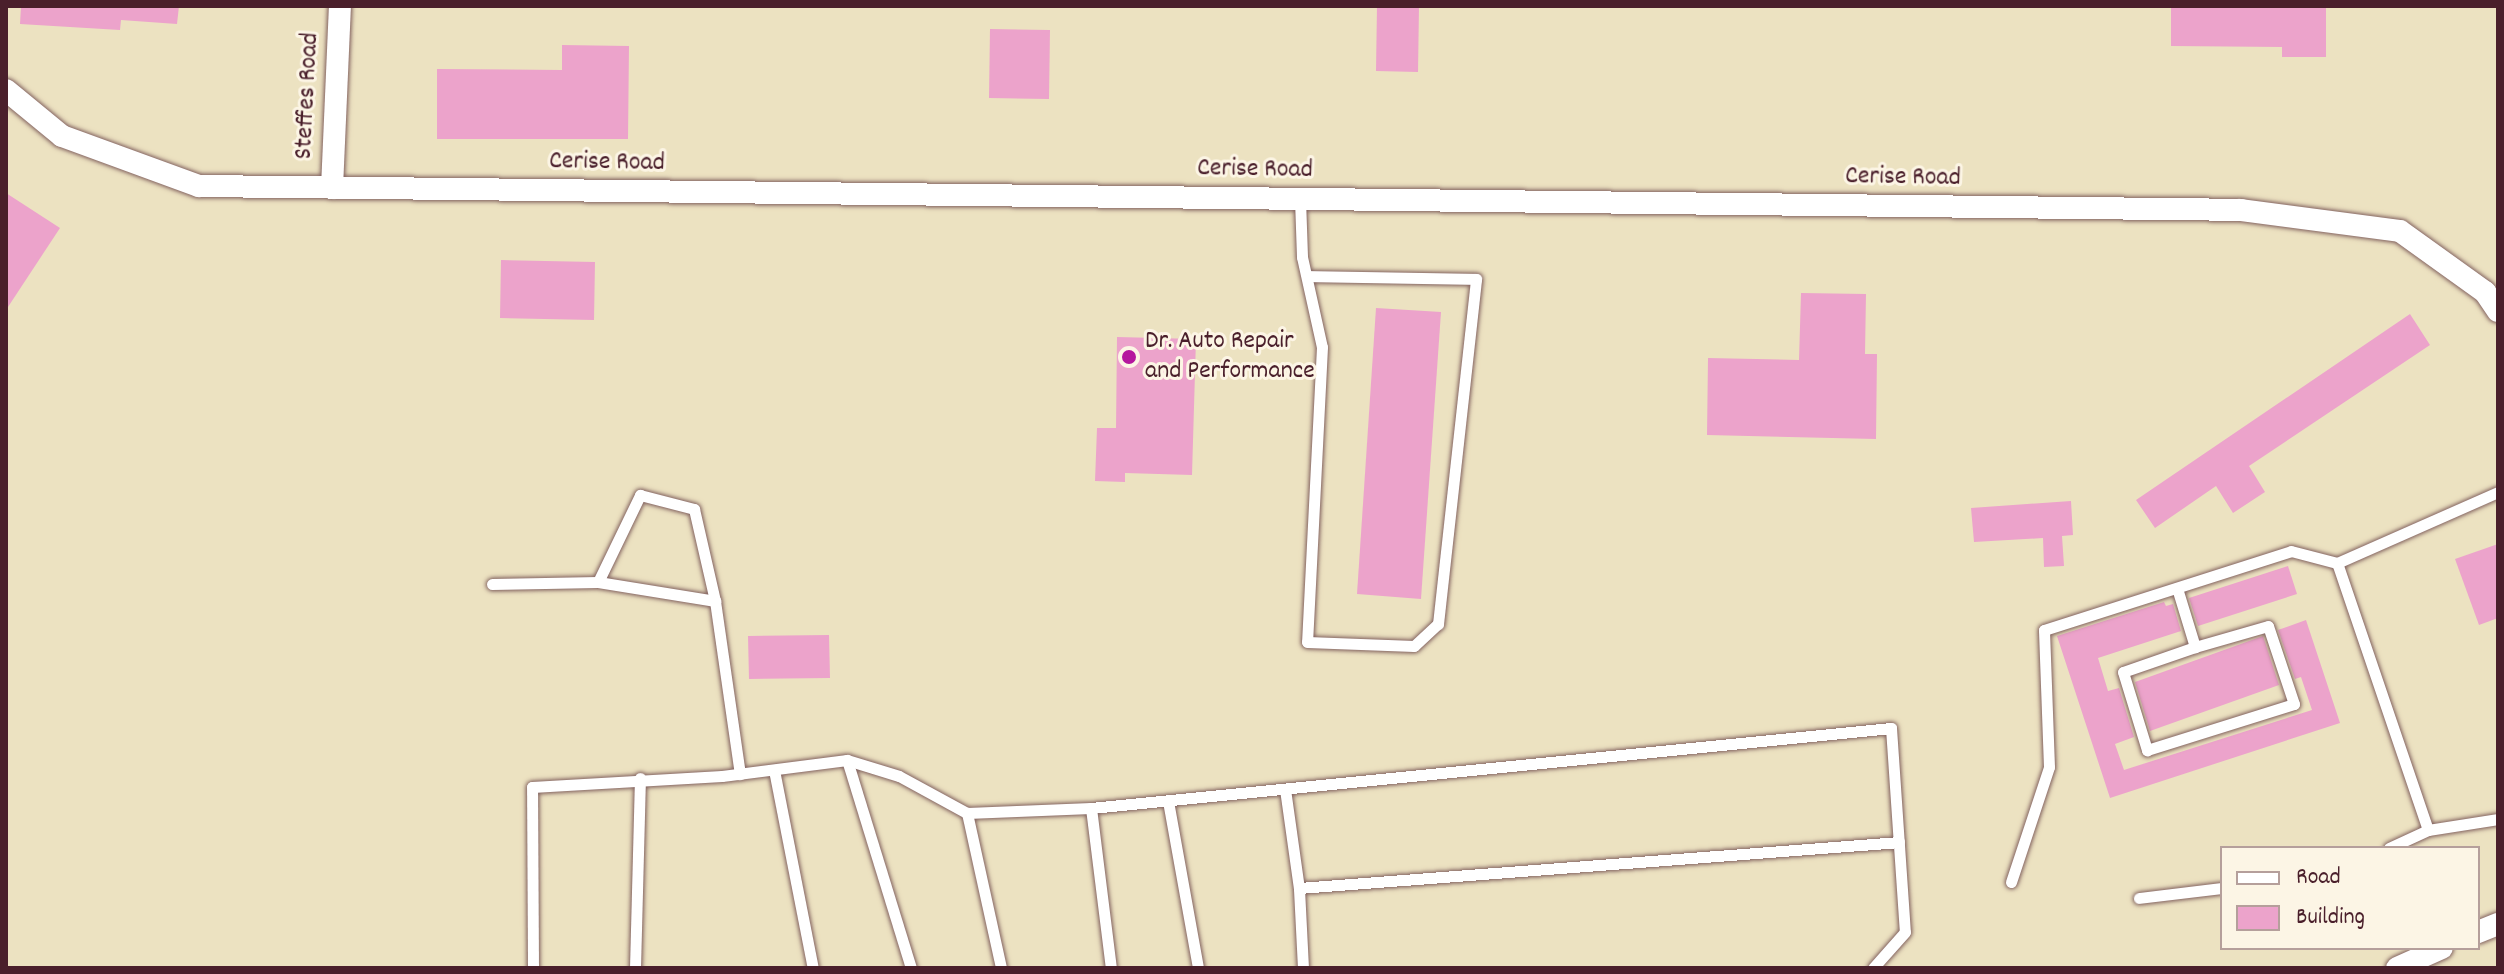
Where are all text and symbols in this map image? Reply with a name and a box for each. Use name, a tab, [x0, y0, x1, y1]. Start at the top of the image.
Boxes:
street label: Steffes Road	[289, 32, 327, 160]
street label: Cerise Road	[549, 146, 665, 180]
street label: Cerise Road	[1197, 153, 1313, 187]
street label: Cerise Road	[1845, 161, 1961, 195]
place label: Dr. Auto Repair and Performance	[1145, 326, 1315, 388]
marker: Dr. Auto Repair and Performance	[1120, 348, 1138, 366]
legend	[2220, 846, 2480, 950]
text: Road	[2296, 861, 2341, 895]
text: Building	[2296, 901, 2365, 935]

